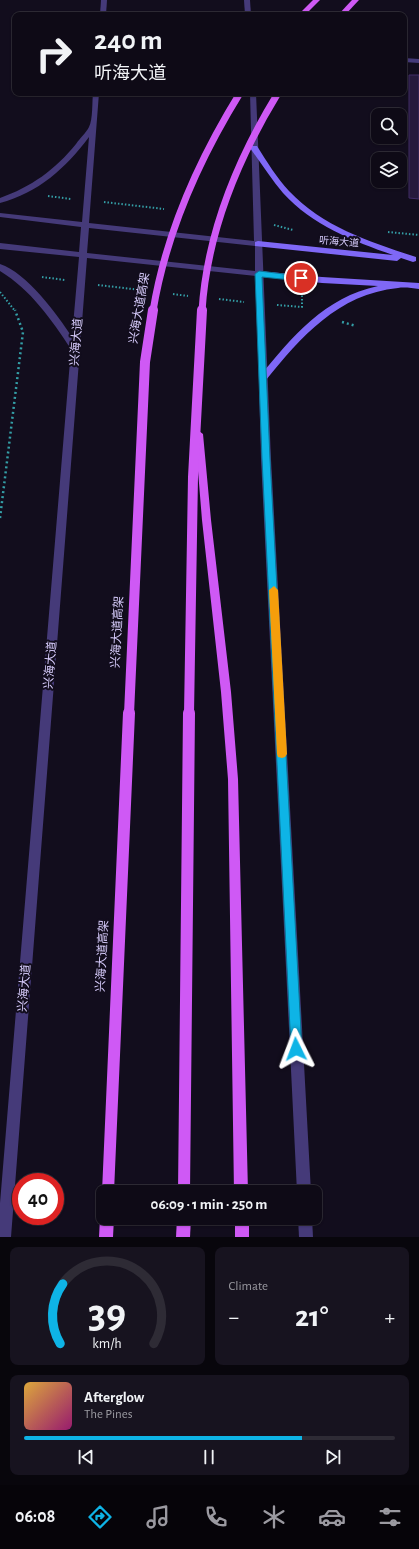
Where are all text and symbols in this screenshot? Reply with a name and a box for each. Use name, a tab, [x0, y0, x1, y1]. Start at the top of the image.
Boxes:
text: 240 m	[94, 27, 163, 55]
icon: right	[28, 28, 80, 80]
text: 听海大道	[94, 65, 166, 83]
map controls	[371, 108, 407, 188]
button: search	[371, 108, 407, 144]
button: layers	[371, 152, 407, 188]
street label: 听海大道	[319, 234, 359, 249]
pin	[284, 261, 318, 295]
icon: arrive	[290, 267, 312, 289]
street label: 兴海大道高架	[126, 271, 151, 345]
street label: 兴海大道	[67, 317, 84, 366]
street label: 兴海大道高架	[108, 596, 125, 668]
street label: 兴海大道	[41, 640, 58, 689]
street label: 兴海大道高架	[93, 920, 110, 992]
street label: 兴海大道	[15, 963, 32, 1012]
position arrow	[275, 1028, 317, 1070]
speed limit sign: 40	[12, 1173, 64, 1225]
text: 06:09 · 1 min · 250 m	[151, 1197, 267, 1212]
text: Climate	[229, 1280, 268, 1293]
text: 39	[88, 1294, 126, 1335]
text: 21°	[295, 1302, 329, 1332]
text: −	[229, 1306, 239, 1328]
text: +	[384, 1306, 395, 1328]
text: km/h	[93, 1337, 122, 1351]
text: Afterglow	[84, 1390, 144, 1405]
text: The Pines	[84, 1408, 133, 1421]
icon: previous	[75, 1446, 97, 1468]
icon: pause	[198, 1446, 220, 1468]
icon: next	[322, 1446, 344, 1468]
icon: directions	[86, 1503, 114, 1531]
icon: music	[144, 1503, 172, 1531]
icon: phone	[202, 1503, 230, 1531]
icon: climate	[260, 1503, 288, 1531]
icon: car	[318, 1503, 346, 1531]
icon: filters	[376, 1503, 404, 1531]
text: 06:08	[15, 1508, 55, 1526]

